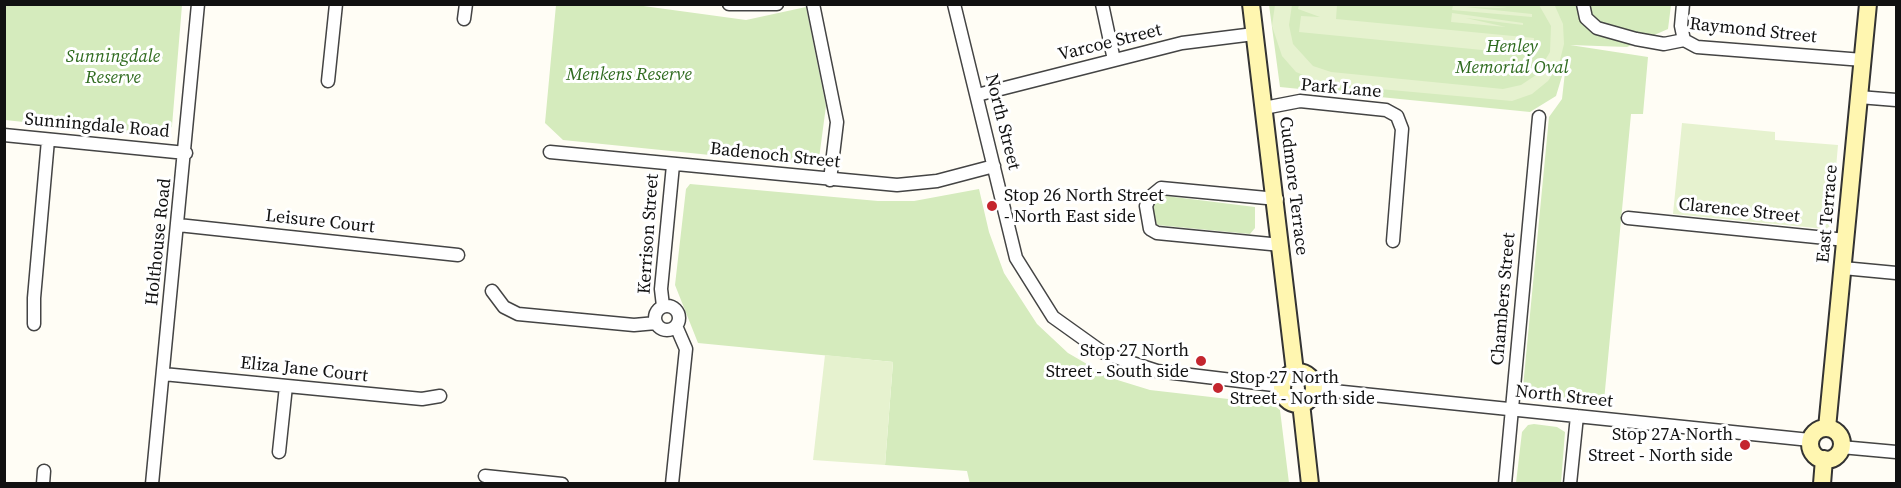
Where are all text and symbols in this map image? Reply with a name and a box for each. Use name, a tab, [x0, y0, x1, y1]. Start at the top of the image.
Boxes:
street label: Raymond Street	[1688, 14, 1818, 48]
street label: Varcoe Street	[1056, 20, 1164, 66]
park label: Henley Memorial Oval	[1455, 36, 1569, 78]
park label: Sunningdale Reserve	[66, 46, 160, 88]
park label: Menkens Reserve	[566, 64, 692, 86]
street label: North Street	[980, 72, 1024, 172]
street label: Park Lane	[1300, 75, 1382, 103]
street label: Sunningdale Road	[24, 109, 170, 143]
street label: Cudmore Terrace	[1274, 115, 1312, 257]
street label: Badenoch Street	[709, 138, 841, 174]
street label: East Terrace	[1813, 164, 1843, 264]
street label: Kerrison Street	[634, 173, 664, 295]
street label: Holthouse Road	[142, 177, 176, 307]
place label: Stop 26 North Street - North East side	[1004, 185, 1164, 228]
street label: Clarence Street	[1677, 194, 1801, 228]
marker: Stop 26 North Street - North East side	[985, 199, 999, 213]
street label: Leisure Court	[264, 206, 376, 238]
street label: Chambers Street	[1487, 232, 1521, 366]
place label: Stop 27 North Street - South side	[1046, 340, 1189, 382]
street label: Eliza Jane Court	[239, 353, 369, 387]
marker: Stop 27 North Street - South side	[1194, 354, 1208, 368]
place label: Stop 27 North Street - North side	[1230, 367, 1375, 410]
marker: Stop 27 North Street - North side	[1211, 381, 1225, 395]
street label: North Street	[1514, 381, 1614, 413]
place label: Stop 27A North Street - North side	[1588, 424, 1733, 466]
marker: Stop 27A North Street - North side	[1738, 438, 1752, 452]

